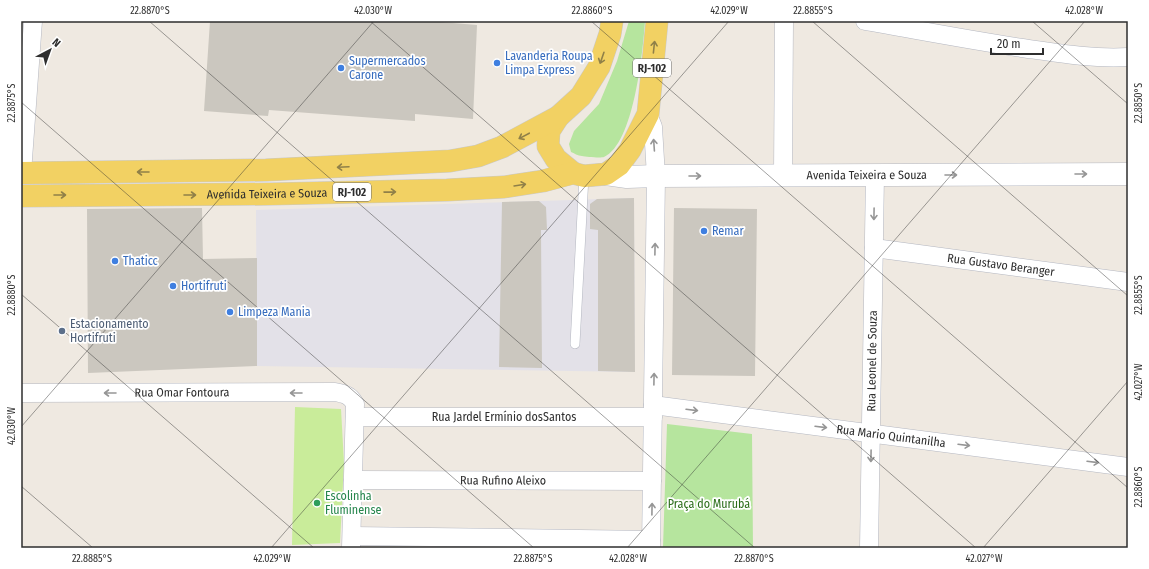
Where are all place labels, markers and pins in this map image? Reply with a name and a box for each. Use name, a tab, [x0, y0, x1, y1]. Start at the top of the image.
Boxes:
place label: Lavanderia Roupa Limpa Express	[505, 49, 593, 77]
place label: Supermercados Carone	[349, 54, 426, 82]
marker: Lavanderia Roupa Limpa Express	[492, 58, 502, 68]
marker: Supermercados Carone	[336, 63, 346, 73]
place label: Remar	[712, 224, 744, 238]
marker: Remar	[699, 226, 709, 236]
place label: Thaticc	[123, 254, 158, 268]
marker: Thaticc	[110, 256, 120, 266]
place label: Hortifruti	[181, 279, 227, 293]
marker: Hortifruti	[168, 281, 178, 291]
place label: Limpeza Mania	[238, 305, 311, 319]
marker: Limpeza Mania	[225, 307, 235, 317]
place label: Estacionamento Hortifruti	[70, 317, 149, 345]
marker: Estacionamento Hortifruti	[57, 326, 67, 336]
place label: Escolinha Fluminense	[325, 489, 382, 517]
marker: Escolinha Fluminense	[312, 498, 322, 508]

